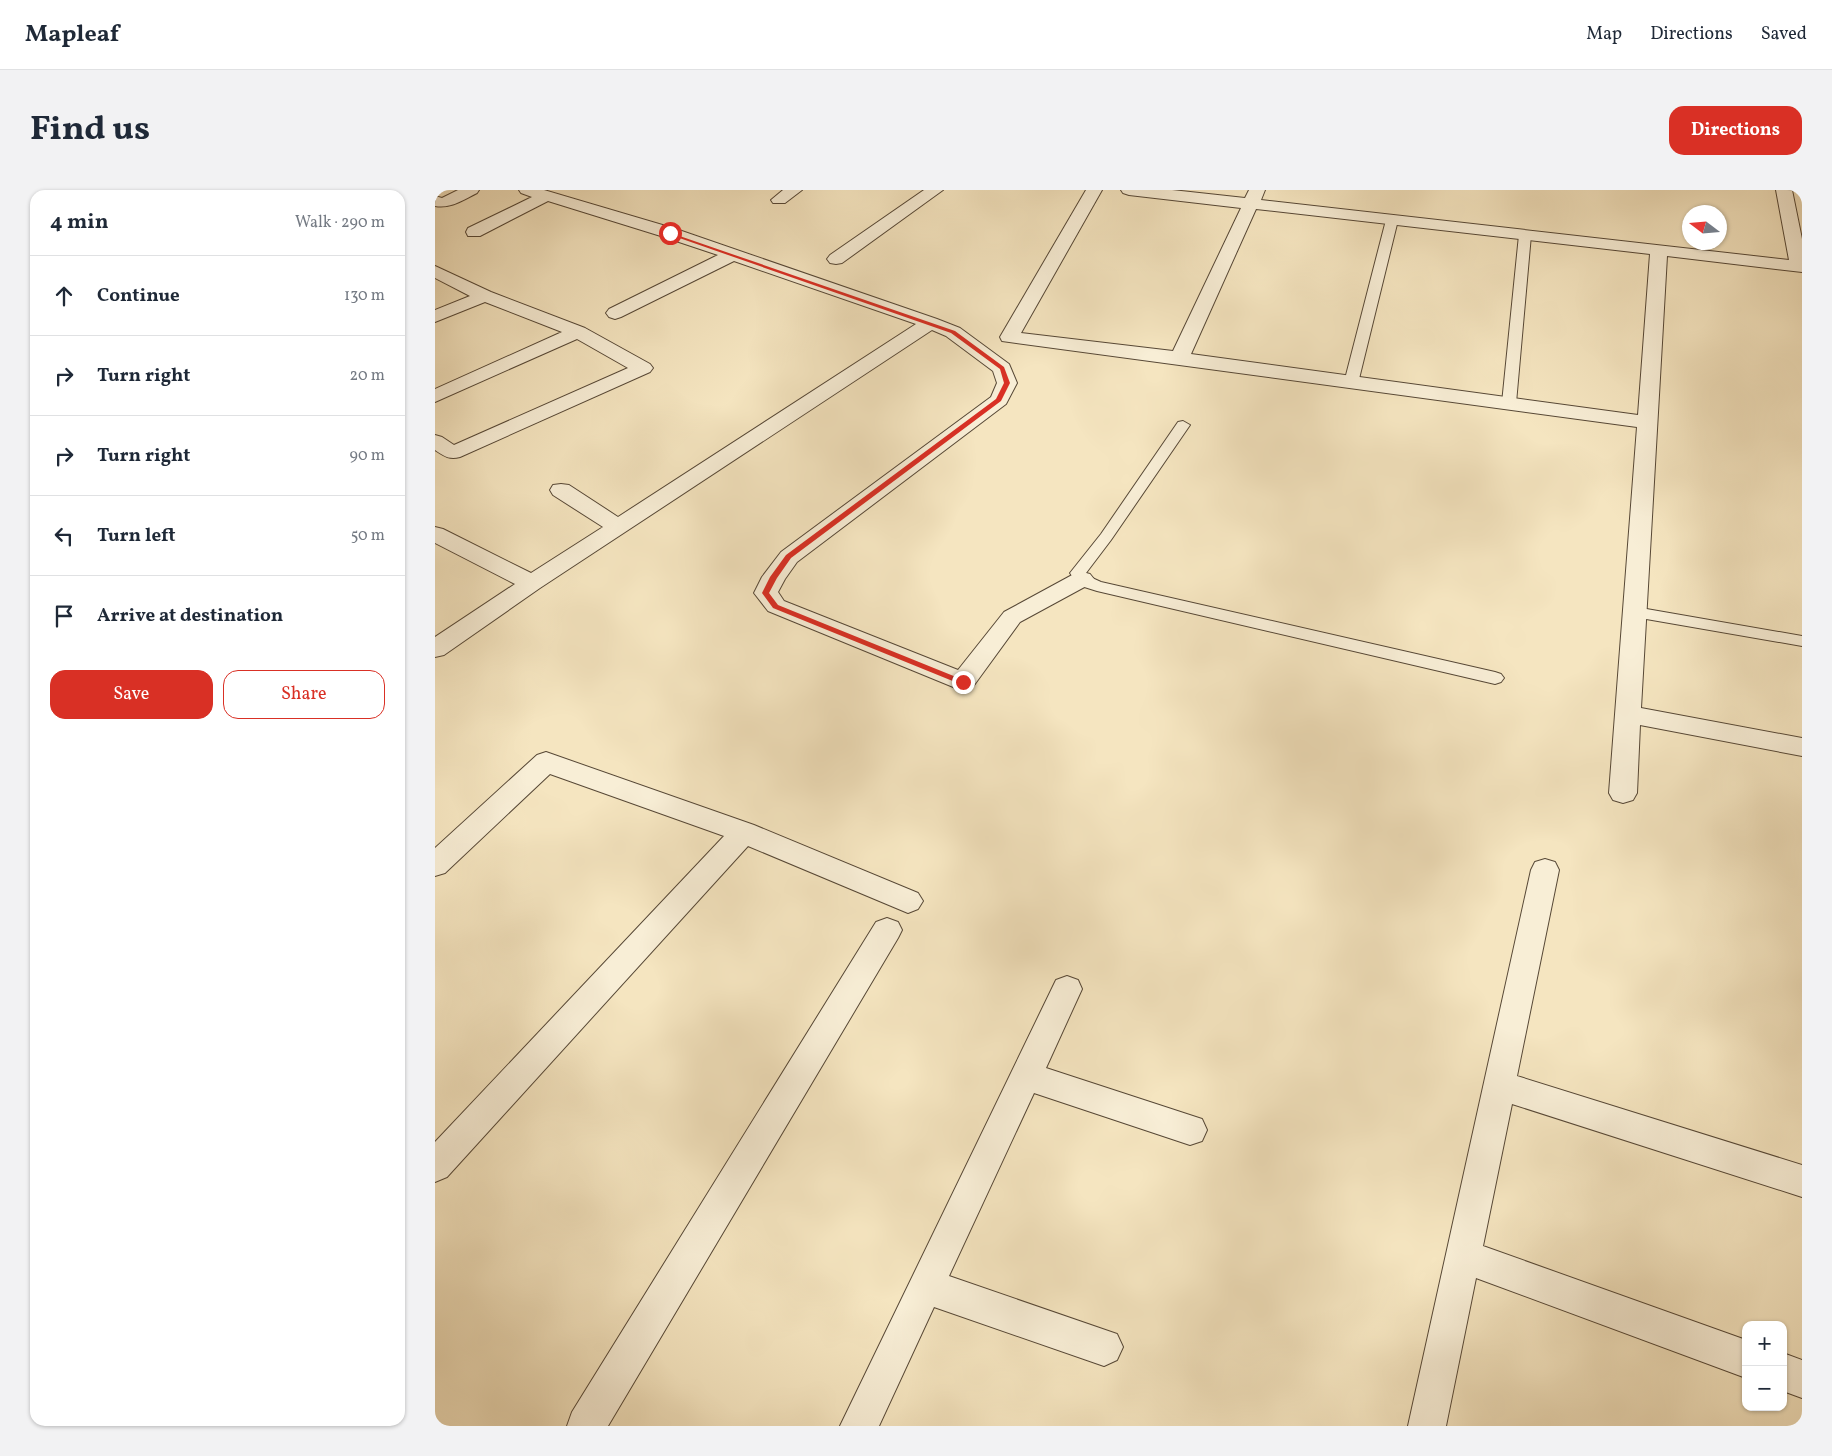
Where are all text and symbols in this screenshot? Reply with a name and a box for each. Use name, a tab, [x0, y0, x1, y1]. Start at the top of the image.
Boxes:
text: Mapleaf	[25, 18, 119, 52]
text: Map	[1586, 22, 1622, 47]
text: Directions	[1650, 22, 1733, 47]
text: Saved	[1761, 22, 1807, 47]
text: Find us	[30, 106, 150, 154]
button: Directions	[1669, 106, 1802, 155]
north arrow	[1682, 205, 1727, 250]
text: 4 min	[50, 208, 109, 237]
text: Walk · 290 m	[295, 212, 385, 234]
route start	[659, 222, 682, 245]
icon: ahead	[50, 282, 78, 310]
text: Continue	[97, 283, 180, 309]
text: 130 m	[344, 285, 385, 307]
icon: right	[50, 362, 78, 390]
text: Turn right	[97, 363, 190, 389]
text: 20 m	[350, 365, 385, 387]
icon: right	[50, 442, 78, 470]
text: Turn right	[97, 443, 190, 469]
text: 90 m	[349, 445, 385, 467]
icon: left	[50, 522, 78, 550]
text: Turn left	[97, 523, 176, 549]
text: 50 m	[351, 525, 385, 547]
icon: arrive	[50, 602, 78, 630]
text: Arrive at destination	[97, 603, 283, 629]
button: Save	[50, 670, 213, 719]
button: Share	[223, 670, 385, 719]
route end	[952, 671, 975, 694]
map controls	[1742, 1321, 1787, 1411]
button: +	[1742, 1321, 1787, 1366]
button: −	[1742, 1366, 1787, 1411]

